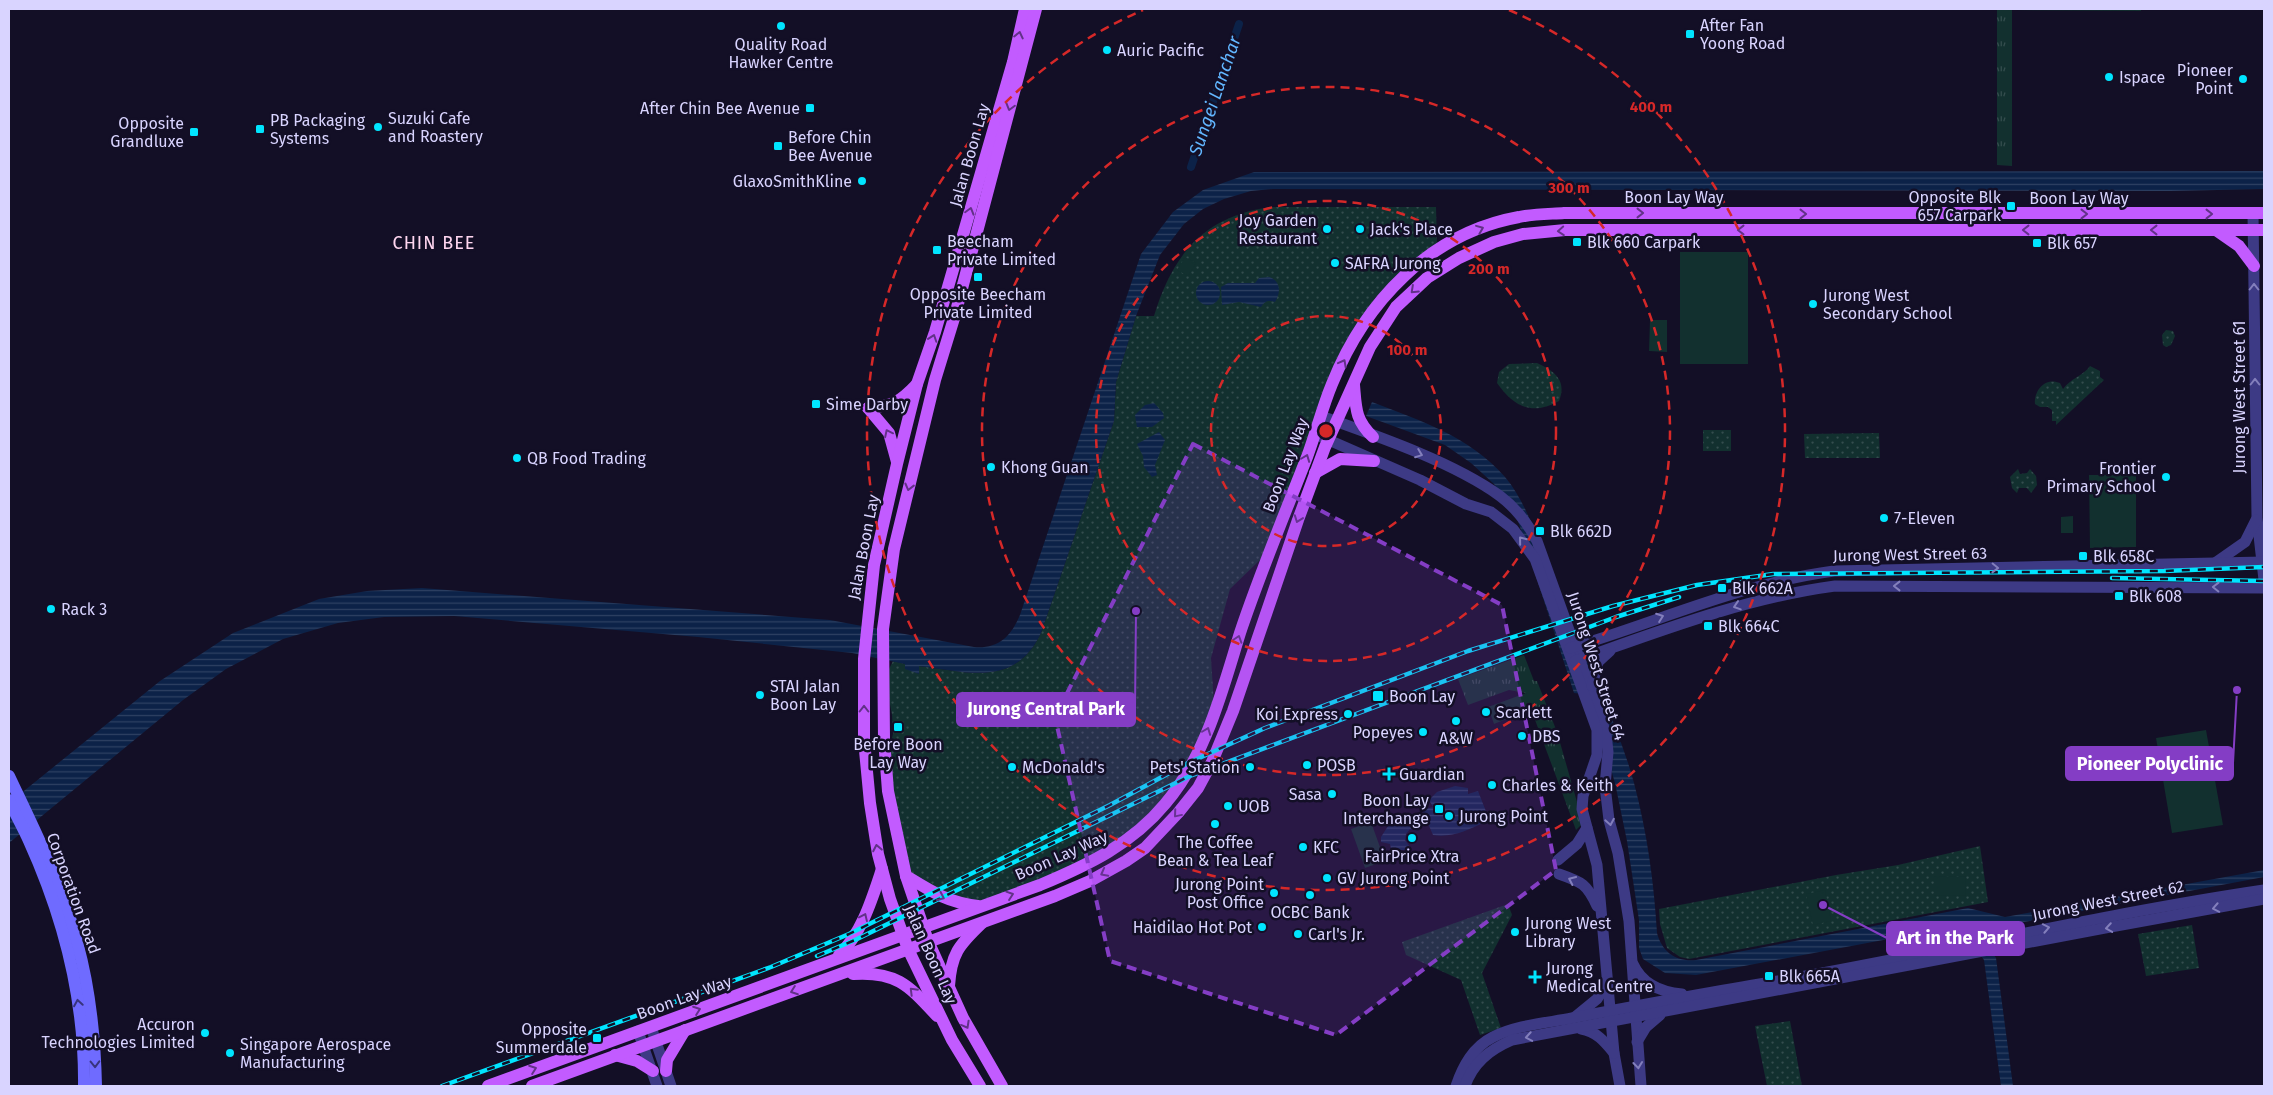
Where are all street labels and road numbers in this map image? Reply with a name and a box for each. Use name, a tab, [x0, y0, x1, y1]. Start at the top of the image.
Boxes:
street label: Jalan Boon Lay	[946, 101, 993, 209]
street label: Boon Lay Way	[1624, 188, 1724, 207]
street label: Boon Lay Way	[2029, 189, 2129, 208]
street label: Jurong West Street 61	[2230, 321, 2249, 473]
street label: Boon Lay Way	[1259, 415, 1312, 515]
street label: Jalan Boon Lay	[844, 493, 883, 601]
street label: Jurong West Street 63	[1833, 544, 1987, 565]
street label: Jurong West Street 64	[1564, 589, 1630, 743]
street label: Boon Lay Way	[1012, 826, 1111, 884]
street label: Corporation Road	[43, 830, 104, 956]
street label: Jurong West Street 62	[2031, 876, 2186, 925]
street label: Jalan Boon Lay	[900, 902, 961, 1007]
street label: Boon Lay Way	[634, 971, 734, 1023]

